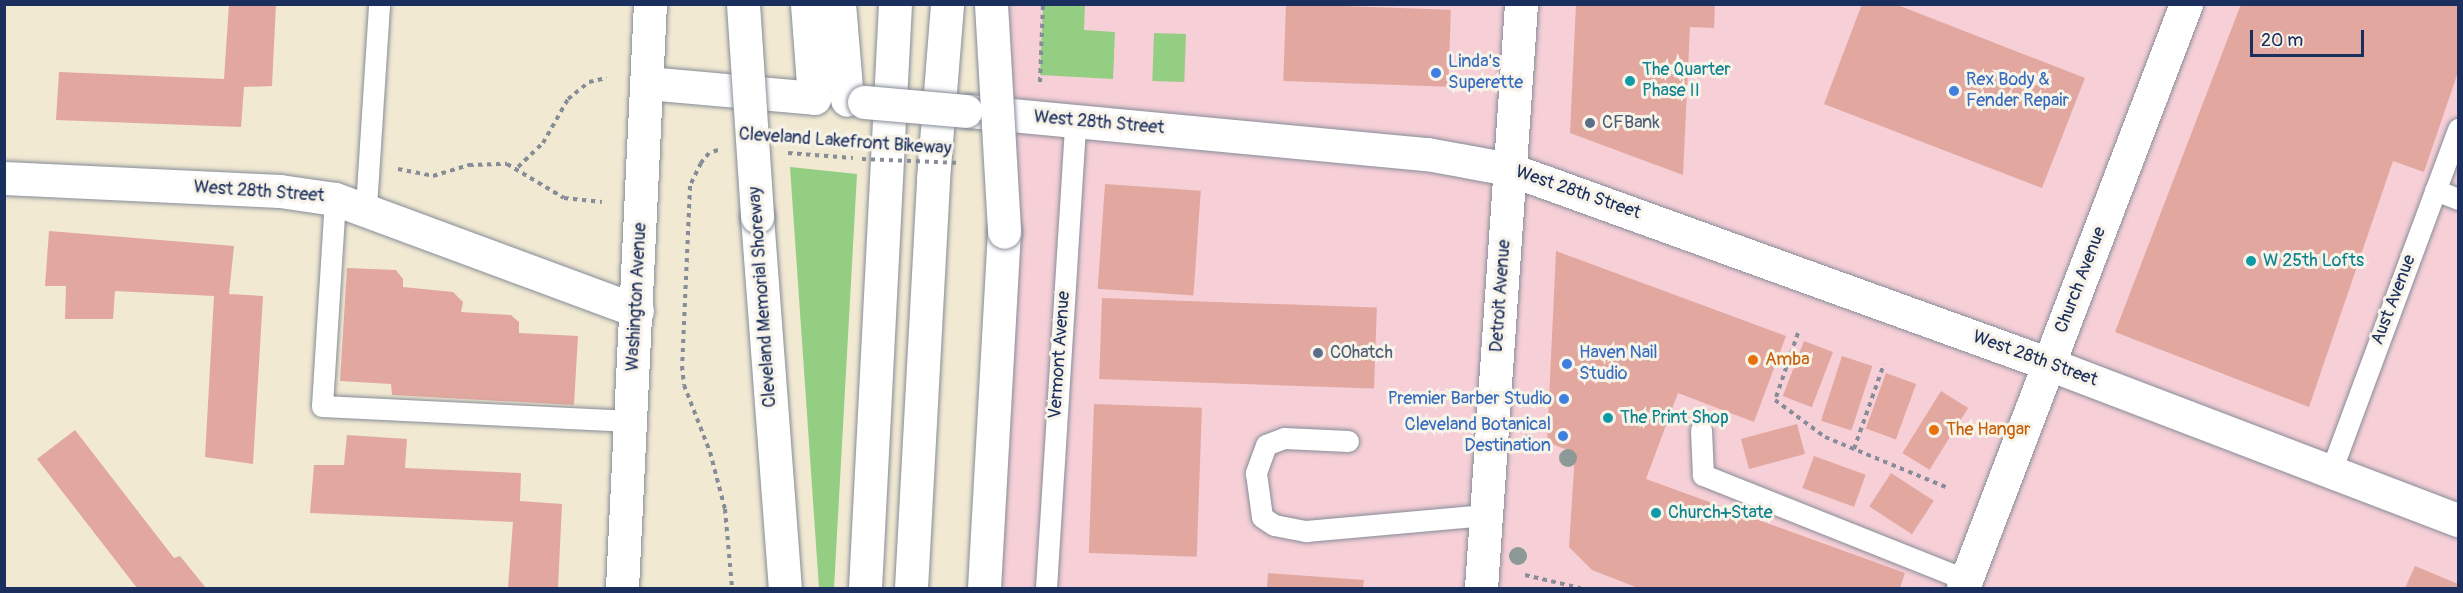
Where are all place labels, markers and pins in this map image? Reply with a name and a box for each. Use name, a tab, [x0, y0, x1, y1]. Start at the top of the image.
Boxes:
place label: Linda's Superette	[1448, 52, 1523, 94]
place label: The Quarter Phase II	[1642, 60, 1731, 103]
marker: Linda's Superette	[1429, 66, 1443, 80]
place label: Rex Body & Fender Repair	[1966, 70, 2069, 112]
marker: The Quarter Phase II	[1623, 74, 1637, 88]
marker: Rex Body & Fender Repair	[1947, 84, 1961, 98]
place label: CFBank	[1602, 112, 1660, 134]
marker: CFBank	[1583, 116, 1597, 130]
place label: W 25th Lofts	[2263, 250, 2364, 272]
marker: W 25th Lofts	[2244, 254, 2258, 268]
place label: COhatch	[1330, 342, 1393, 364]
place label: Haven Nail Studio	[1579, 343, 1657, 386]
marker: COhatch	[1311, 346, 1325, 360]
place label: Amba	[1765, 349, 1810, 371]
marker: Amba	[1746, 353, 1760, 367]
marker: Haven Nail Studio	[1560, 357, 1574, 371]
place label: Premier Barber Studio	[1388, 388, 1552, 410]
marker: Premier Barber Studio	[1557, 392, 1571, 406]
place label: The Print Shop	[1620, 407, 1729, 429]
marker: The Print Shop	[1601, 411, 1615, 425]
place label: Cleveland Botanical Destination	[1405, 415, 1551, 458]
place label: The Hangar	[1946, 419, 2030, 441]
marker: The Hangar	[1927, 423, 1941, 437]
marker: Cleveland Botanical Destination	[1556, 429, 1570, 443]
place label: Church+State	[1668, 502, 1773, 524]
marker: Church+State	[1649, 506, 1663, 520]

